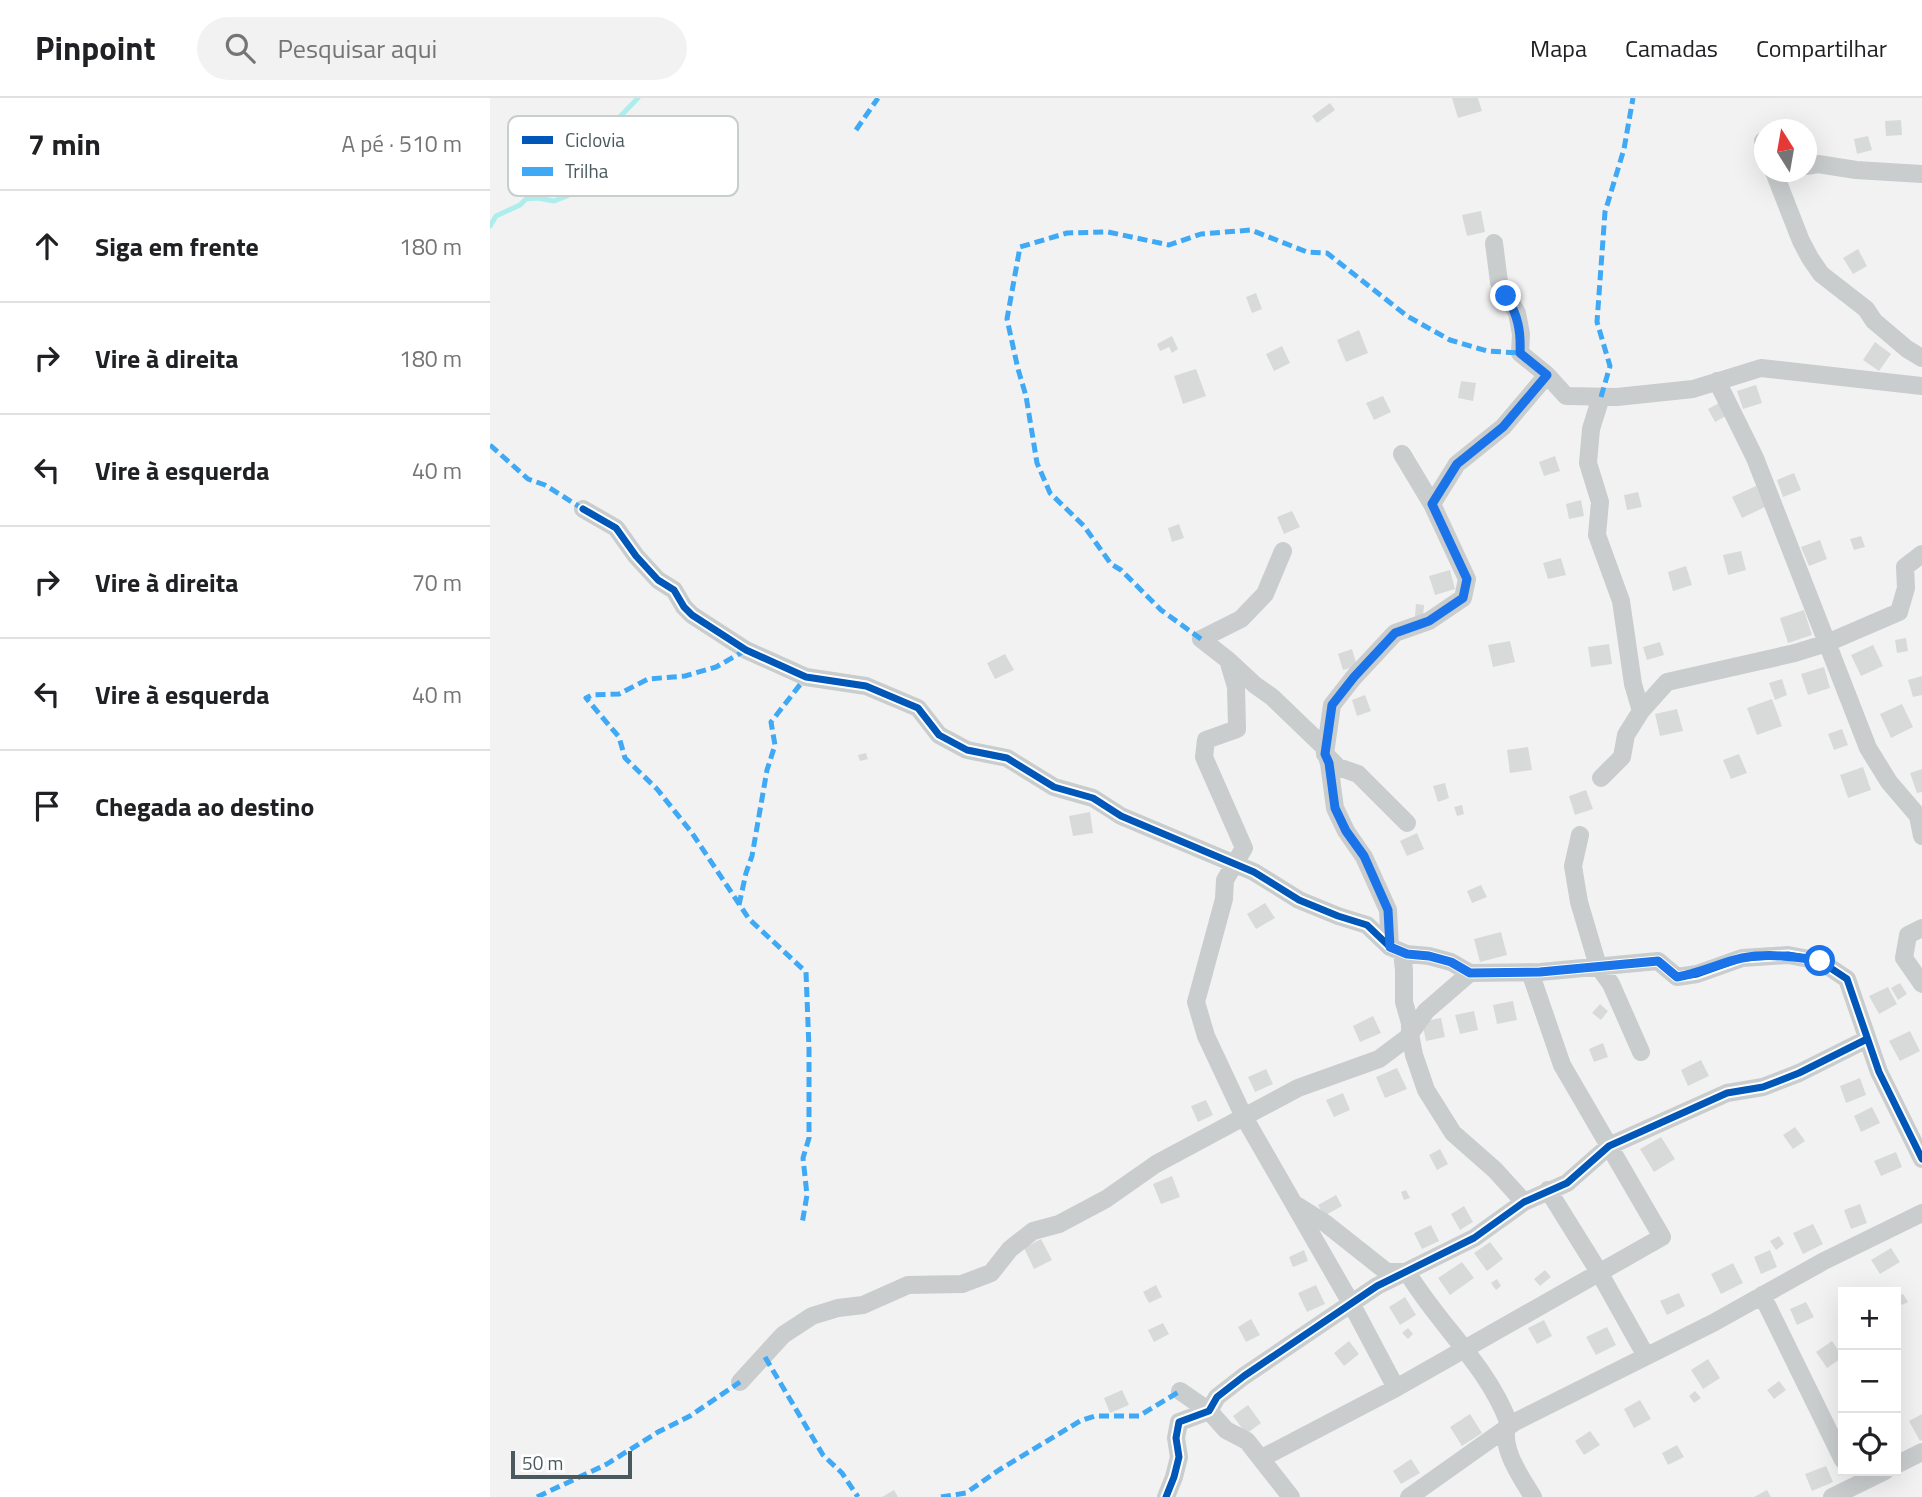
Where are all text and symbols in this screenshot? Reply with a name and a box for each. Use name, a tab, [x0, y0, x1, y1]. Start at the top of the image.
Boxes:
search box	[197, 17, 687, 80]
text: Pinpoint	[35, 23, 155, 73]
icon: search	[221, 29, 259, 67]
text: Pesquisar aqui	[277, 29, 437, 68]
text: Mapa	[1530, 30, 1587, 66]
text: Camadas	[1625, 30, 1718, 66]
text: Compartilhar	[1756, 30, 1887, 66]
legend	[508, 116, 738, 196]
north arrow	[1754, 119, 1817, 182]
text: 7 min	[28, 121, 101, 167]
text: Ciclovia	[565, 125, 625, 154]
text: A pé · 510 m	[341, 126, 462, 161]
text: Trilha	[565, 156, 609, 185]
icon: ahead	[28, 227, 66, 265]
text: Siga em frente	[95, 227, 259, 266]
text: 180 m	[399, 229, 462, 264]
route end	[1490, 280, 1521, 311]
icon: right	[28, 339, 66, 377]
text: Vire à direita	[95, 339, 238, 378]
text: 180 m	[399, 341, 462, 376]
icon: left	[28, 451, 66, 489]
text: Vire à esquerda	[95, 451, 270, 490]
text: 40 m	[412, 453, 462, 488]
icon: right	[28, 563, 66, 601]
text: Vire à direita	[95, 563, 238, 602]
text: 70 m	[412, 565, 462, 600]
icon: left	[28, 675, 66, 713]
text: Vire à esquerda	[95, 675, 270, 714]
text: 40 m	[412, 677, 462, 712]
icon: arrive	[28, 787, 66, 825]
text: Chegada ao destino	[95, 787, 314, 826]
route start	[1804, 945, 1835, 976]
map controls	[1838, 1287, 1901, 1476]
button: +	[1838, 1287, 1901, 1350]
button: −	[1838, 1350, 1901, 1413]
button: locate	[1838, 1413, 1901, 1476]
scale bar	[511, 1448, 632, 1480]
text: 50 m	[522, 1448, 563, 1477]

